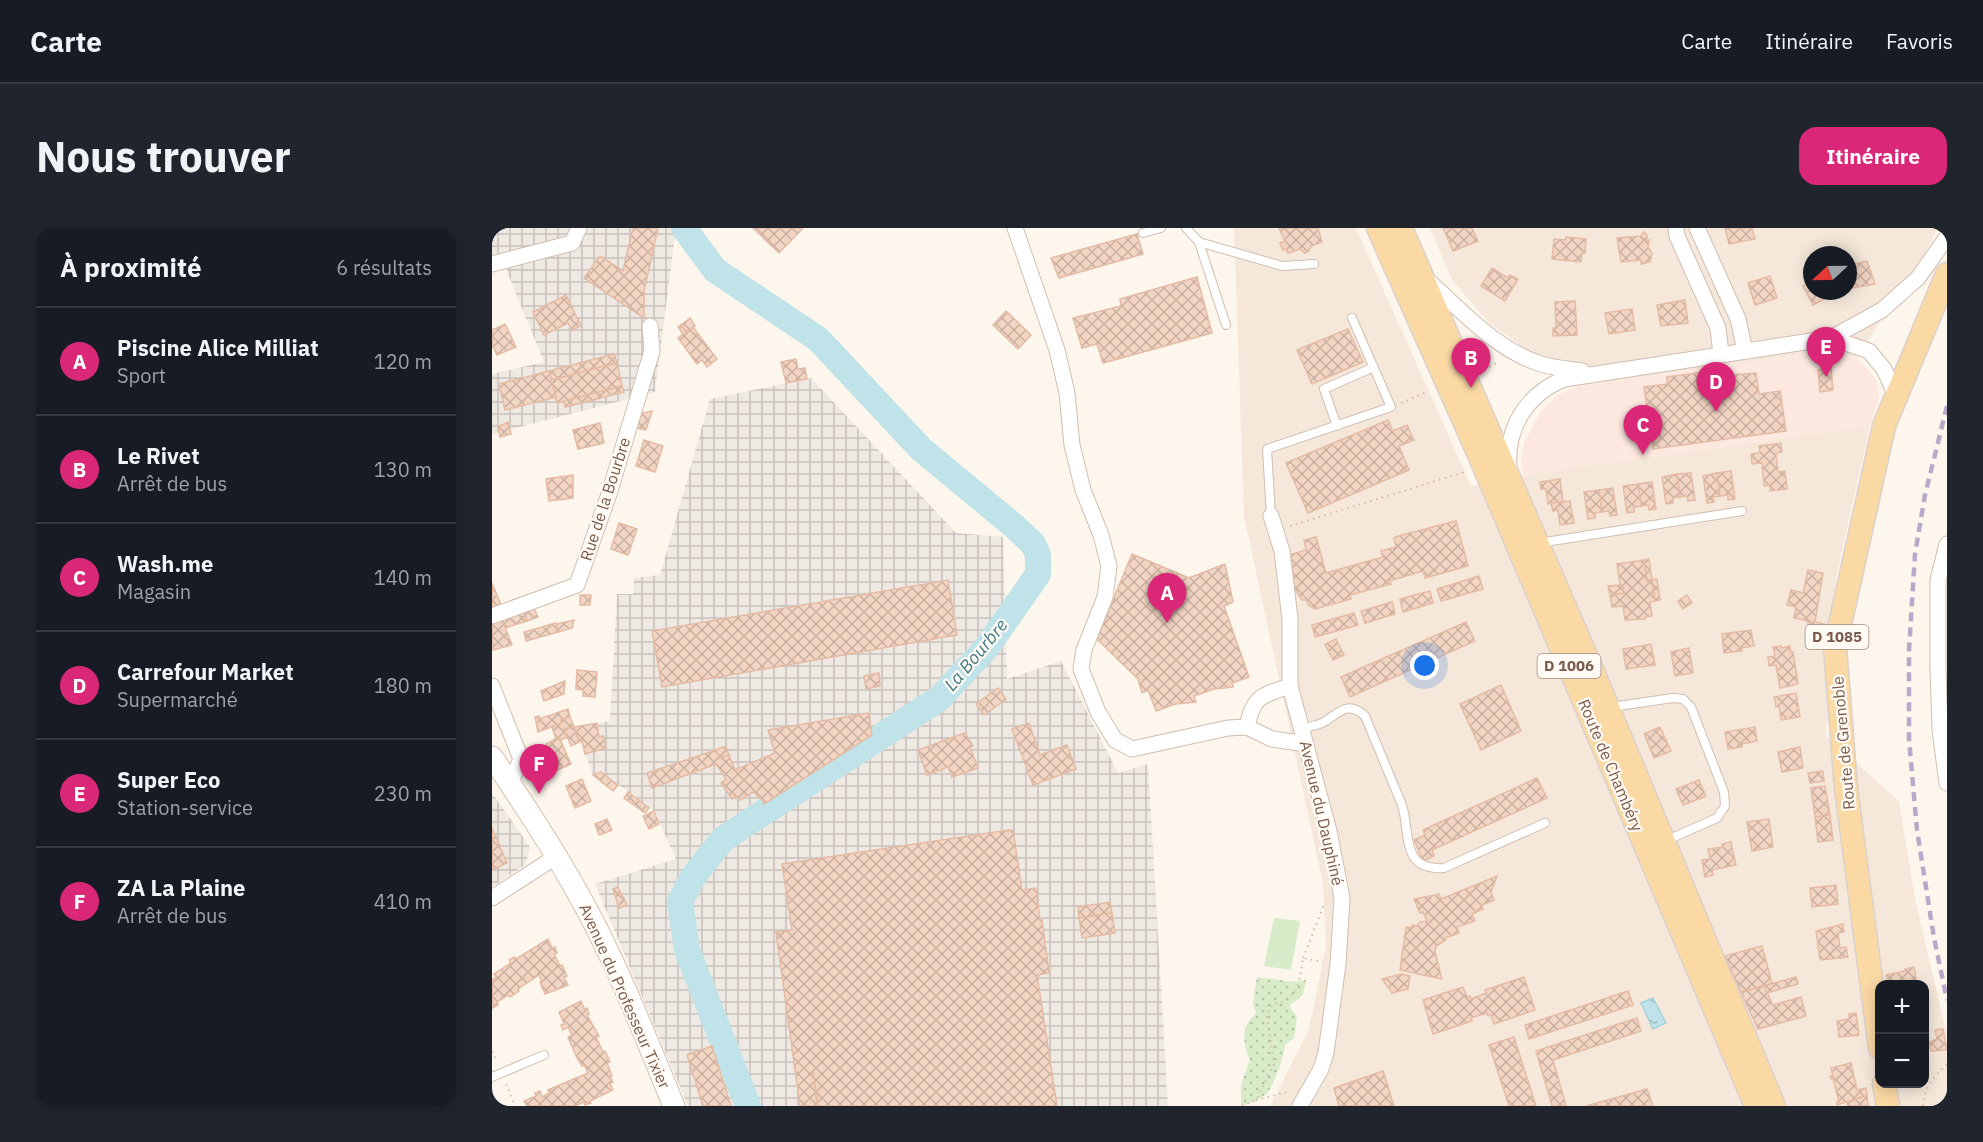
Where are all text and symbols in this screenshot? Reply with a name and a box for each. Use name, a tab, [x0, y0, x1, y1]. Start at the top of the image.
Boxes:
text: Carte	[30, 23, 102, 60]
text: Carte	[1681, 27, 1732, 55]
text: Itinéraire	[1765, 27, 1853, 55]
text: Favoris	[1886, 27, 1953, 55]
button: Itinéraire	[1799, 127, 1947, 185]
text: Nous trouver	[36, 129, 291, 184]
north arrow	[1803, 246, 1857, 300]
text: À proximité	[60, 250, 202, 284]
text: 6 résultats	[336, 254, 432, 281]
pin: E	[1806, 328, 1846, 377]
text: Piscine Alice Milliat	[117, 333, 319, 362]
pin: B	[1452, 338, 1490, 388]
text: A	[73, 348, 86, 375]
text: 120 m	[374, 348, 432, 375]
text: Sport	[117, 362, 166, 389]
pin: D	[1696, 362, 1736, 412]
pin: C	[1624, 406, 1662, 455]
street label: Rue de la Bourbre	[576, 435, 634, 563]
text: Le Rivet	[117, 441, 200, 470]
text: B	[73, 456, 86, 483]
text: 130 m	[374, 456, 432, 483]
text: Arrêt de bus	[117, 470, 227, 497]
text: Wash.me	[117, 549, 213, 578]
text: C	[73, 564, 86, 591]
text: 140 m	[374, 564, 432, 591]
pin: A	[1148, 574, 1186, 623]
text: Magasin	[117, 578, 191, 605]
water label: La Bourbre	[939, 614, 1012, 695]
road number: D 1085	[1806, 625, 1868, 649]
your location	[1410, 651, 1439, 680]
road number: D 1006	[1538, 654, 1600, 678]
text: Carrefour Market	[117, 657, 294, 686]
text: D	[73, 672, 86, 699]
text: 180 m	[374, 672, 432, 699]
street label: Route de Grenoble	[1827, 675, 1859, 811]
text: Supermarché	[117, 686, 238, 713]
street label: Route de Chambéry	[1574, 696, 1648, 834]
street label: Avenue du Dauphiné	[1296, 739, 1348, 888]
pin: F	[520, 744, 558, 794]
text: Super Eco	[117, 765, 220, 794]
text: E	[73, 780, 86, 807]
text: 230 m	[374, 780, 432, 807]
text: Station-service	[117, 794, 253, 821]
text: ZA La Plaine	[117, 873, 245, 902]
text: F	[74, 888, 85, 915]
text: 410 m	[374, 888, 432, 915]
street label: Avenue du Professeur Tixier	[575, 900, 675, 1092]
text: Arrêt de bus	[117, 902, 227, 929]
map controls	[1875, 980, 1929, 1088]
button: +	[1875, 980, 1929, 1034]
button: −	[1875, 1034, 1929, 1088]

